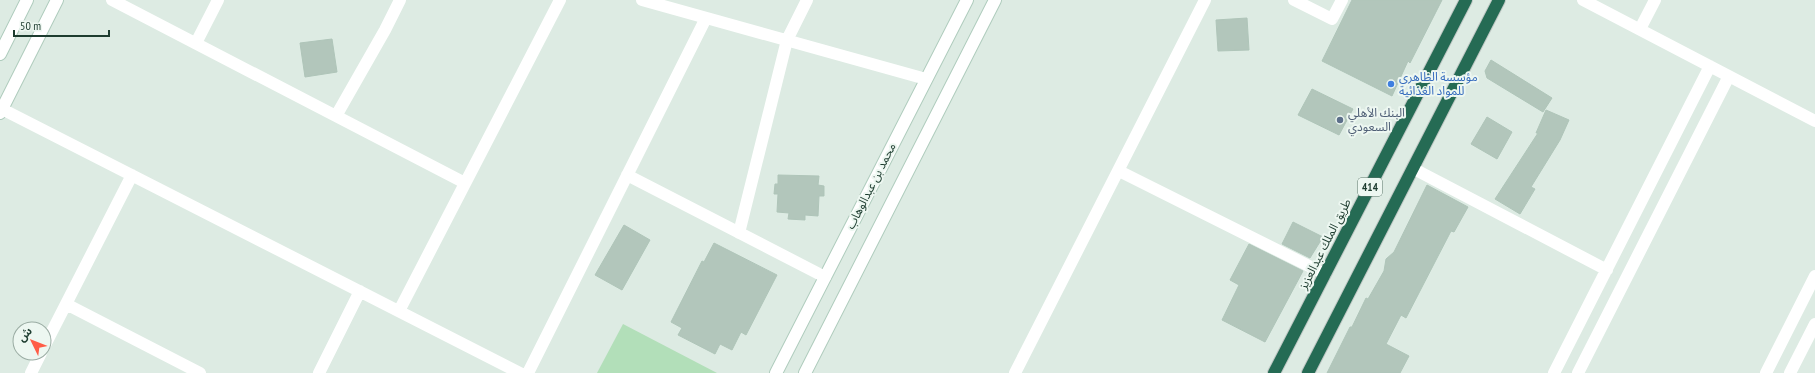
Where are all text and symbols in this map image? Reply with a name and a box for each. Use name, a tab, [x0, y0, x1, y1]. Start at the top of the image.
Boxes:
scale bar	[14, 12, 109, 38]
text: 50 m	[20, 18, 41, 33]
place label: مؤسسة الظاهري للمواد الغذائية	[1399, 69, 1478, 98]
marker: مؤسسة الظاهري للمواد الغذائية	[1386, 79, 1396, 89]
place label: البنك الأهلي السعودي	[1348, 105, 1405, 137]
marker: البنك الأهلي السعودي	[1335, 115, 1345, 125]
street label: محمد بن عبدالوهاب	[842, 140, 899, 232]
road number: 414	[1358, 178, 1382, 196]
street label: طريق الملك عبدالعزيز	[1295, 196, 1355, 293]
north arrow	[12, 321, 52, 361]
text: ش	[14, 324, 35, 344]

